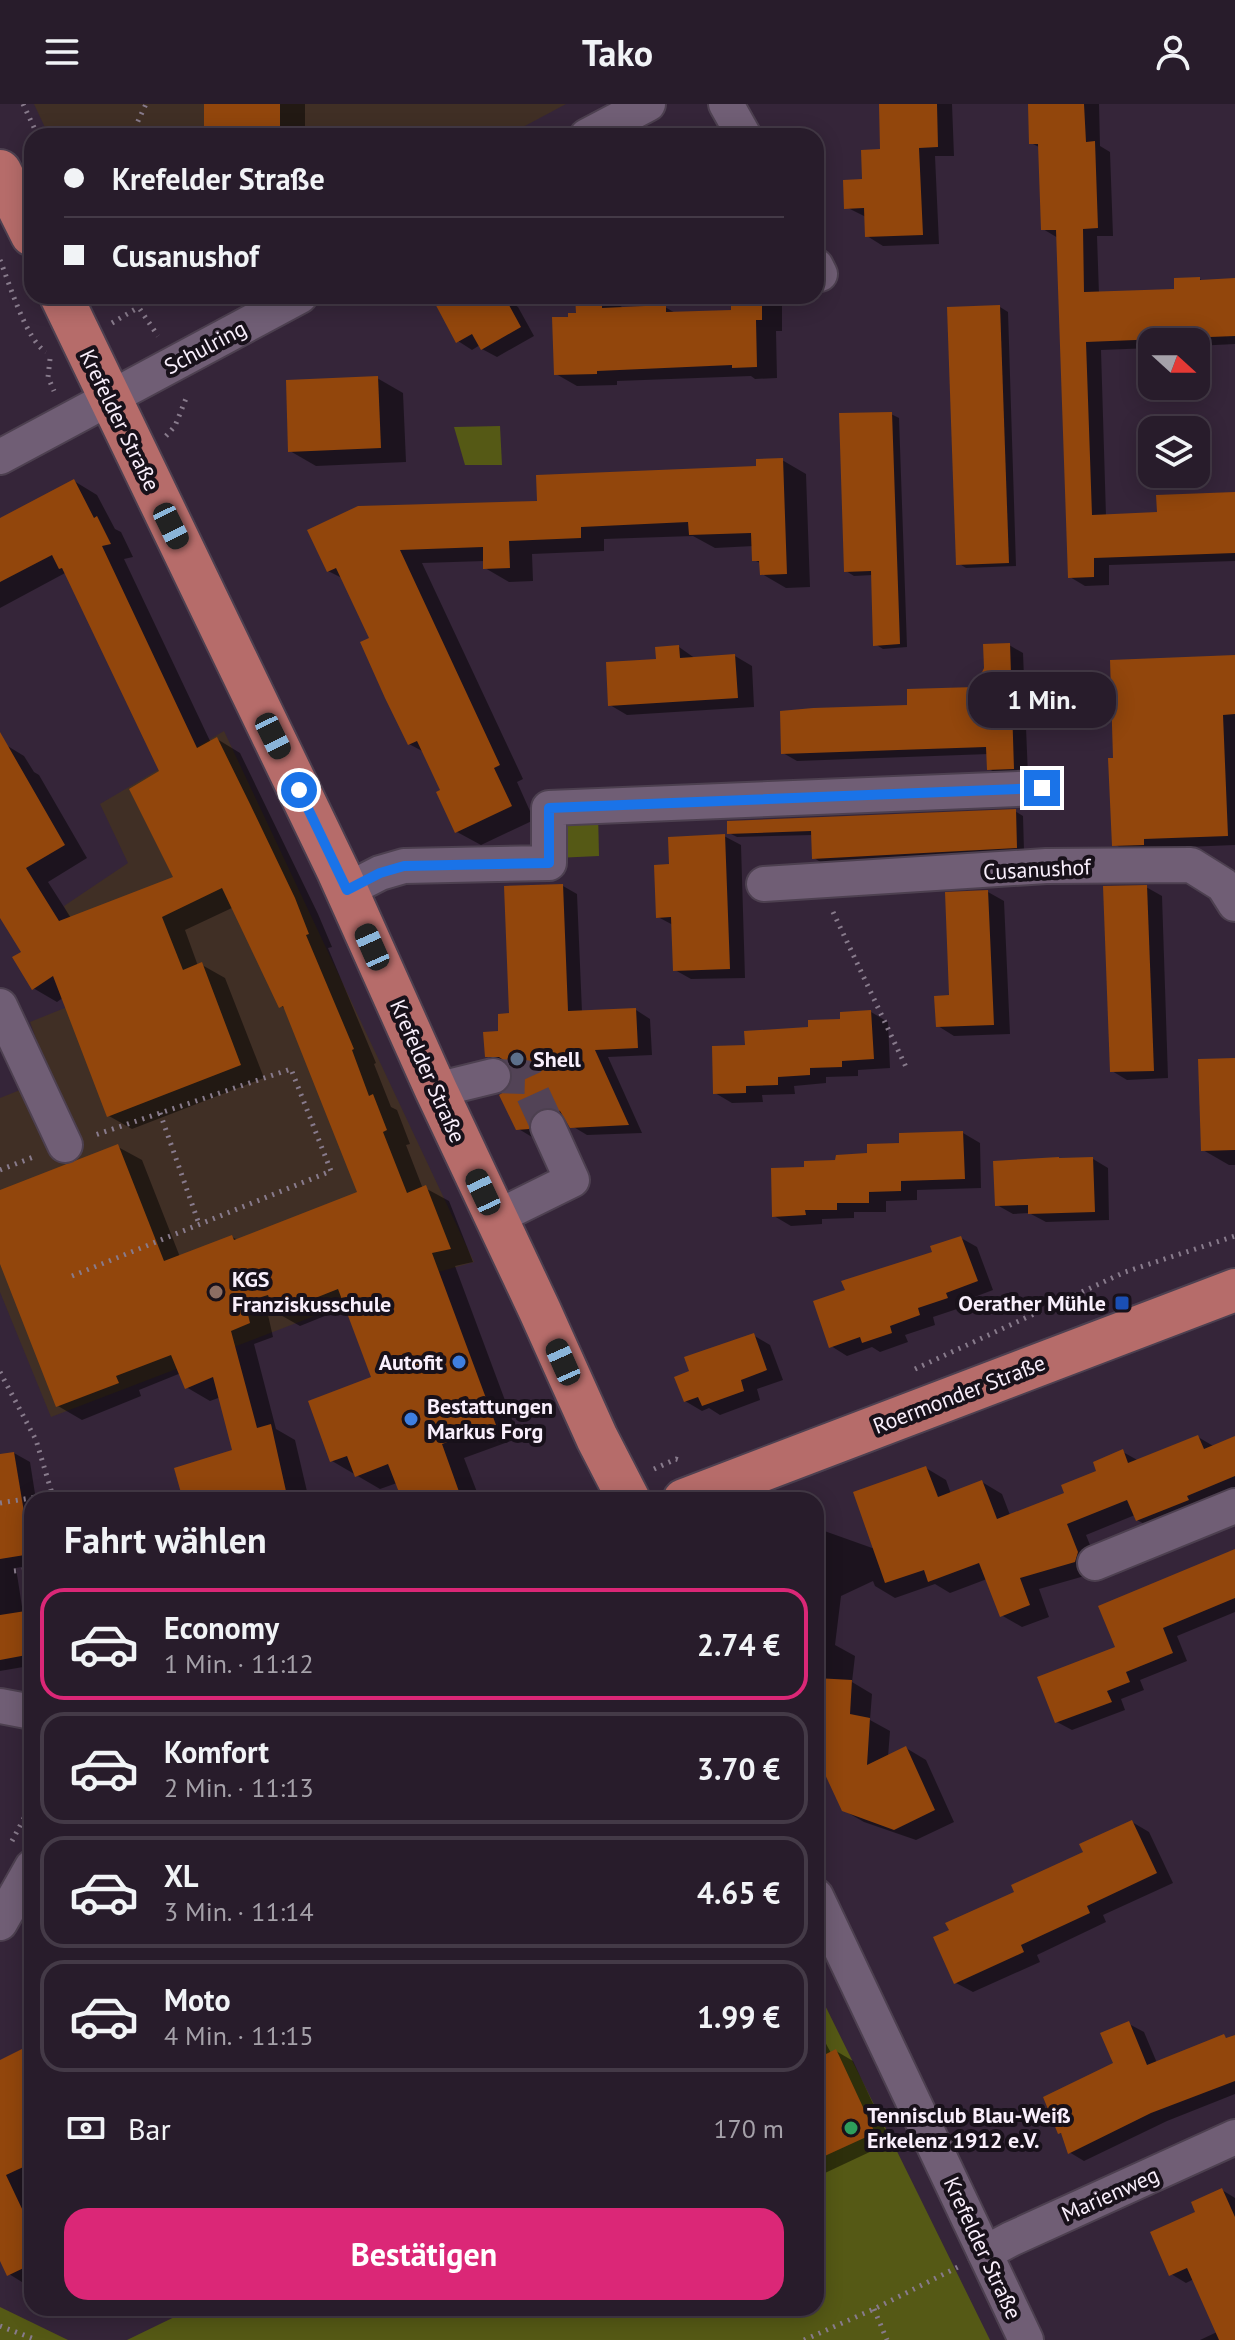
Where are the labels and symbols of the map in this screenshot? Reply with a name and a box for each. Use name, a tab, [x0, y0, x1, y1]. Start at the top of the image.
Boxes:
street label: Schulring	[159, 314, 251, 380]
north arrow	[1138, 328, 1210, 400]
street label: Krefelder Straße	[74, 345, 166, 495]
car	[150, 499, 192, 553]
callout: 1 Min.	[968, 672, 1116, 728]
car	[252, 709, 294, 763]
route end	[1024, 770, 1060, 806]
route start	[281, 772, 317, 808]
street label: Cusanushof	[982, 852, 1093, 886]
car	[351, 920, 393, 974]
street label: Krefelder Straße	[384, 995, 472, 1147]
place label: Shell	[533, 1045, 581, 1073]
marker: Shell	[508, 1050, 526, 1068]
car	[462, 1165, 504, 1219]
place label: KGS Franziskusschule	[232, 1265, 391, 1318]
marker: KGS Franziskusschule	[207, 1283, 225, 1301]
place label: Oerather Mühle	[958, 1289, 1106, 1317]
marker: Oerather Mühle	[1113, 1294, 1131, 1312]
car	[542, 1335, 584, 1389]
place label: Autofit	[379, 1348, 443, 1376]
street label: Roermonder Straße	[869, 1348, 1049, 1440]
marker: Autofit	[450, 1353, 468, 1371]
place label: Bestattungen Markus Forg	[427, 1392, 553, 1445]
marker: Bestattungen Markus Forg	[402, 1410, 420, 1428]
place label: Tennisclub Blau-Weiß Erkelenz 1912 e.V.	[867, 2101, 1071, 2154]
marker: Tennisclub Blau-Weiß Erkelenz 1912 e.V.	[842, 2119, 860, 2137]
street label: Marienweg	[1057, 2160, 1163, 2228]
street label: Krefelder Straße	[938, 2172, 1028, 2324]

